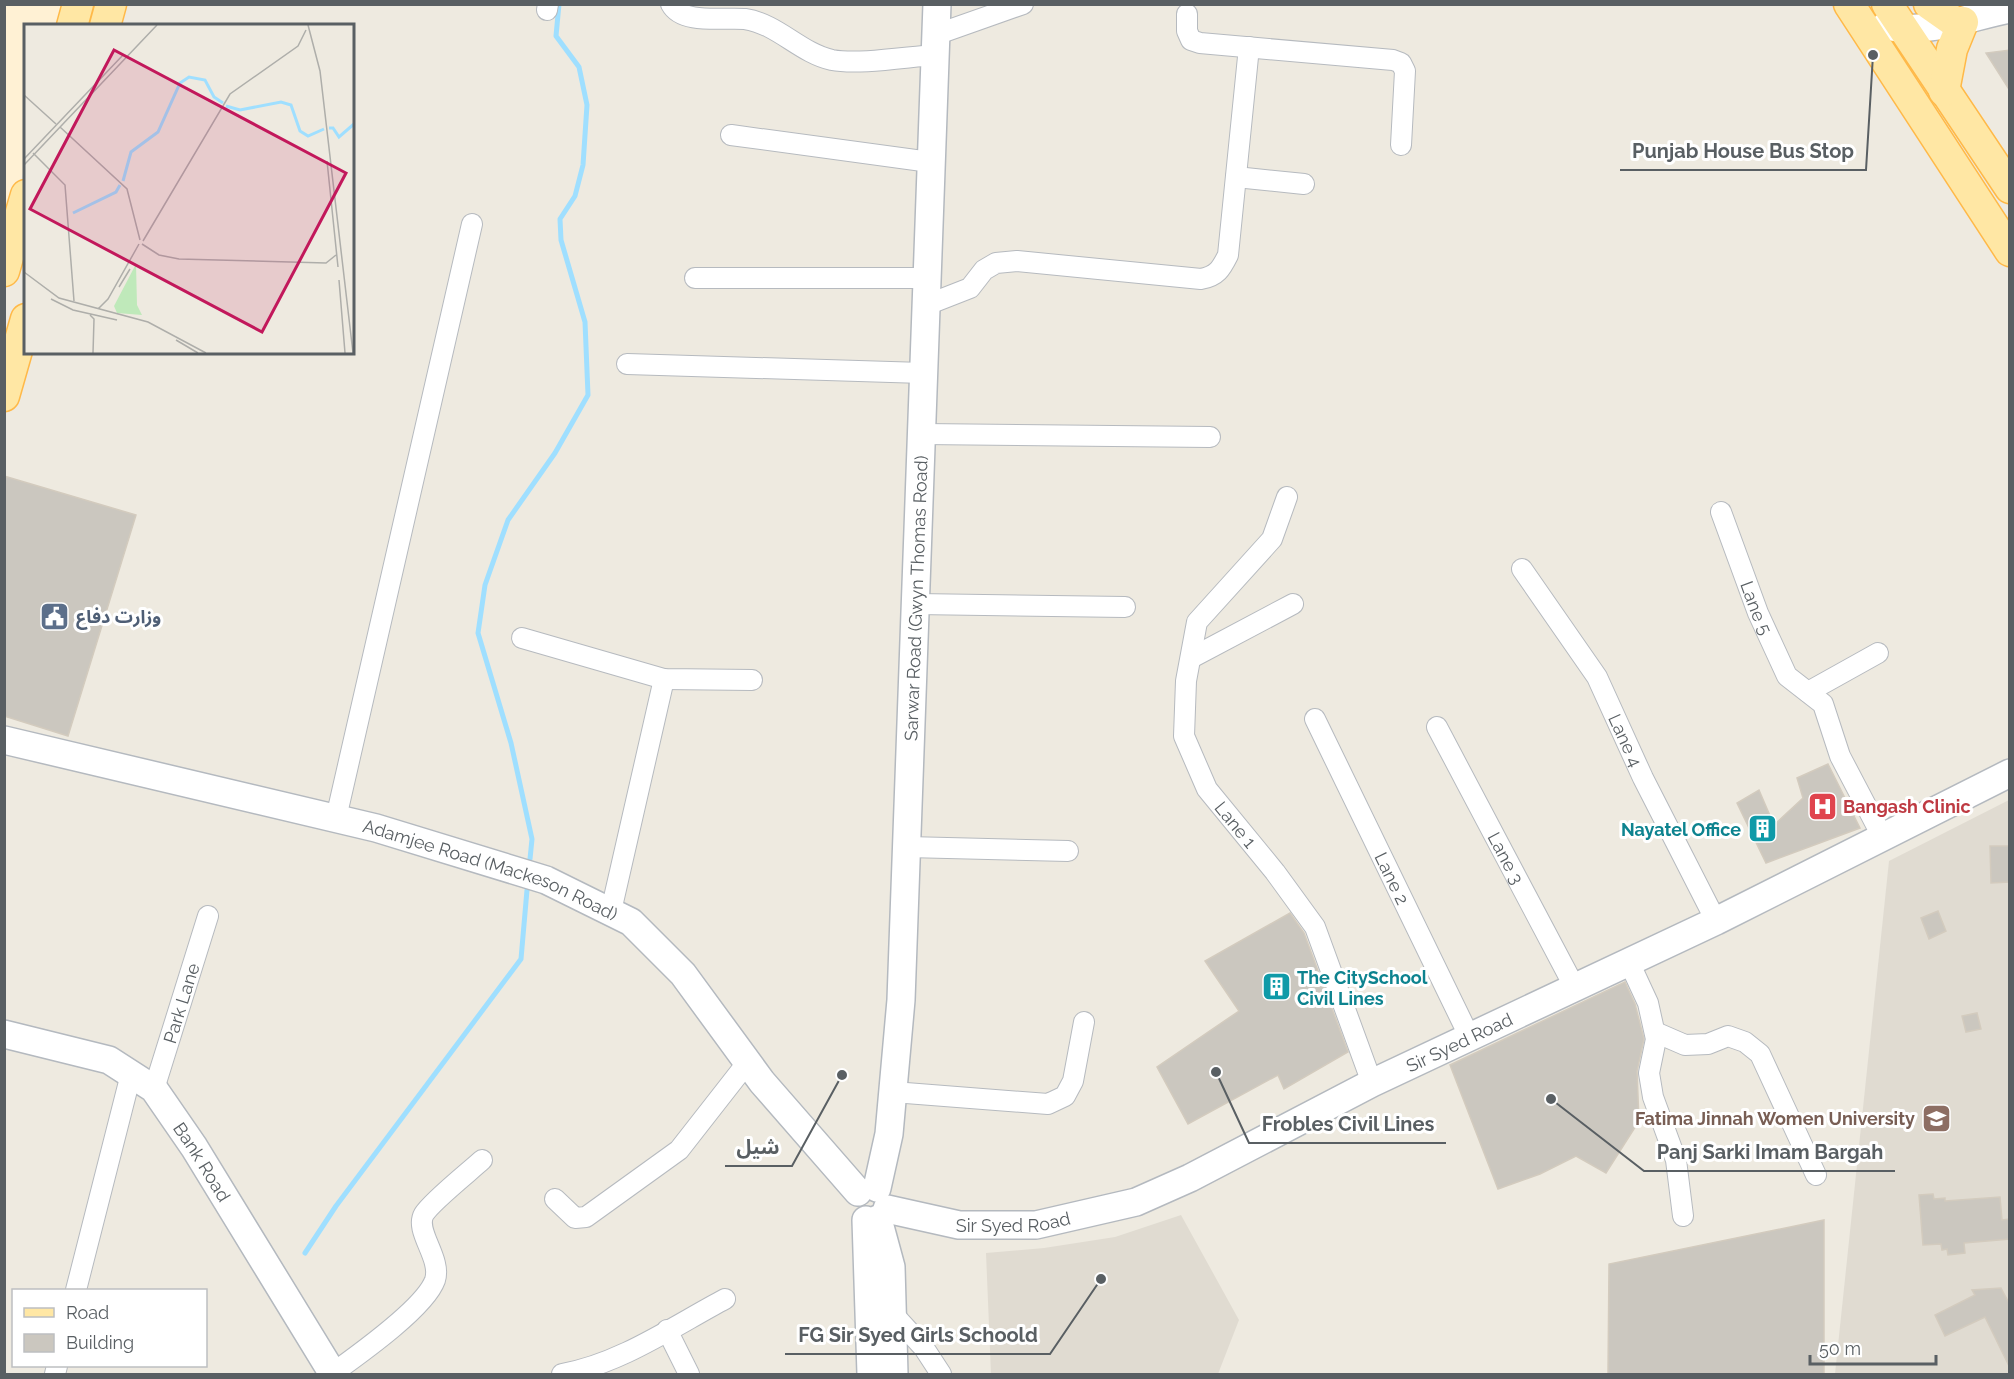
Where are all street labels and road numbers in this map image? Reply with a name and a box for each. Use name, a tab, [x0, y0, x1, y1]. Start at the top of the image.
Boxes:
street label: Sarwar Road (Gwyn Thomas Road)	[900, 455, 931, 741]
street label: Lane 5	[1737, 578, 1777, 638]
street label: Lane 4	[1605, 711, 1647, 770]
street label: Lane 1	[1211, 797, 1261, 852]
street label: Adamjee Road (Mackeson Road)	[361, 815, 621, 924]
street label: Lane 3	[1484, 828, 1528, 887]
street label: Lane 2	[1371, 849, 1414, 908]
street label: Park Lane	[158, 960, 203, 1046]
street label: Sir Syed Road	[1403, 1008, 1516, 1076]
street label: Bank Road	[169, 1118, 235, 1205]
street label: Sir Syed Road	[956, 1207, 1072, 1236]

